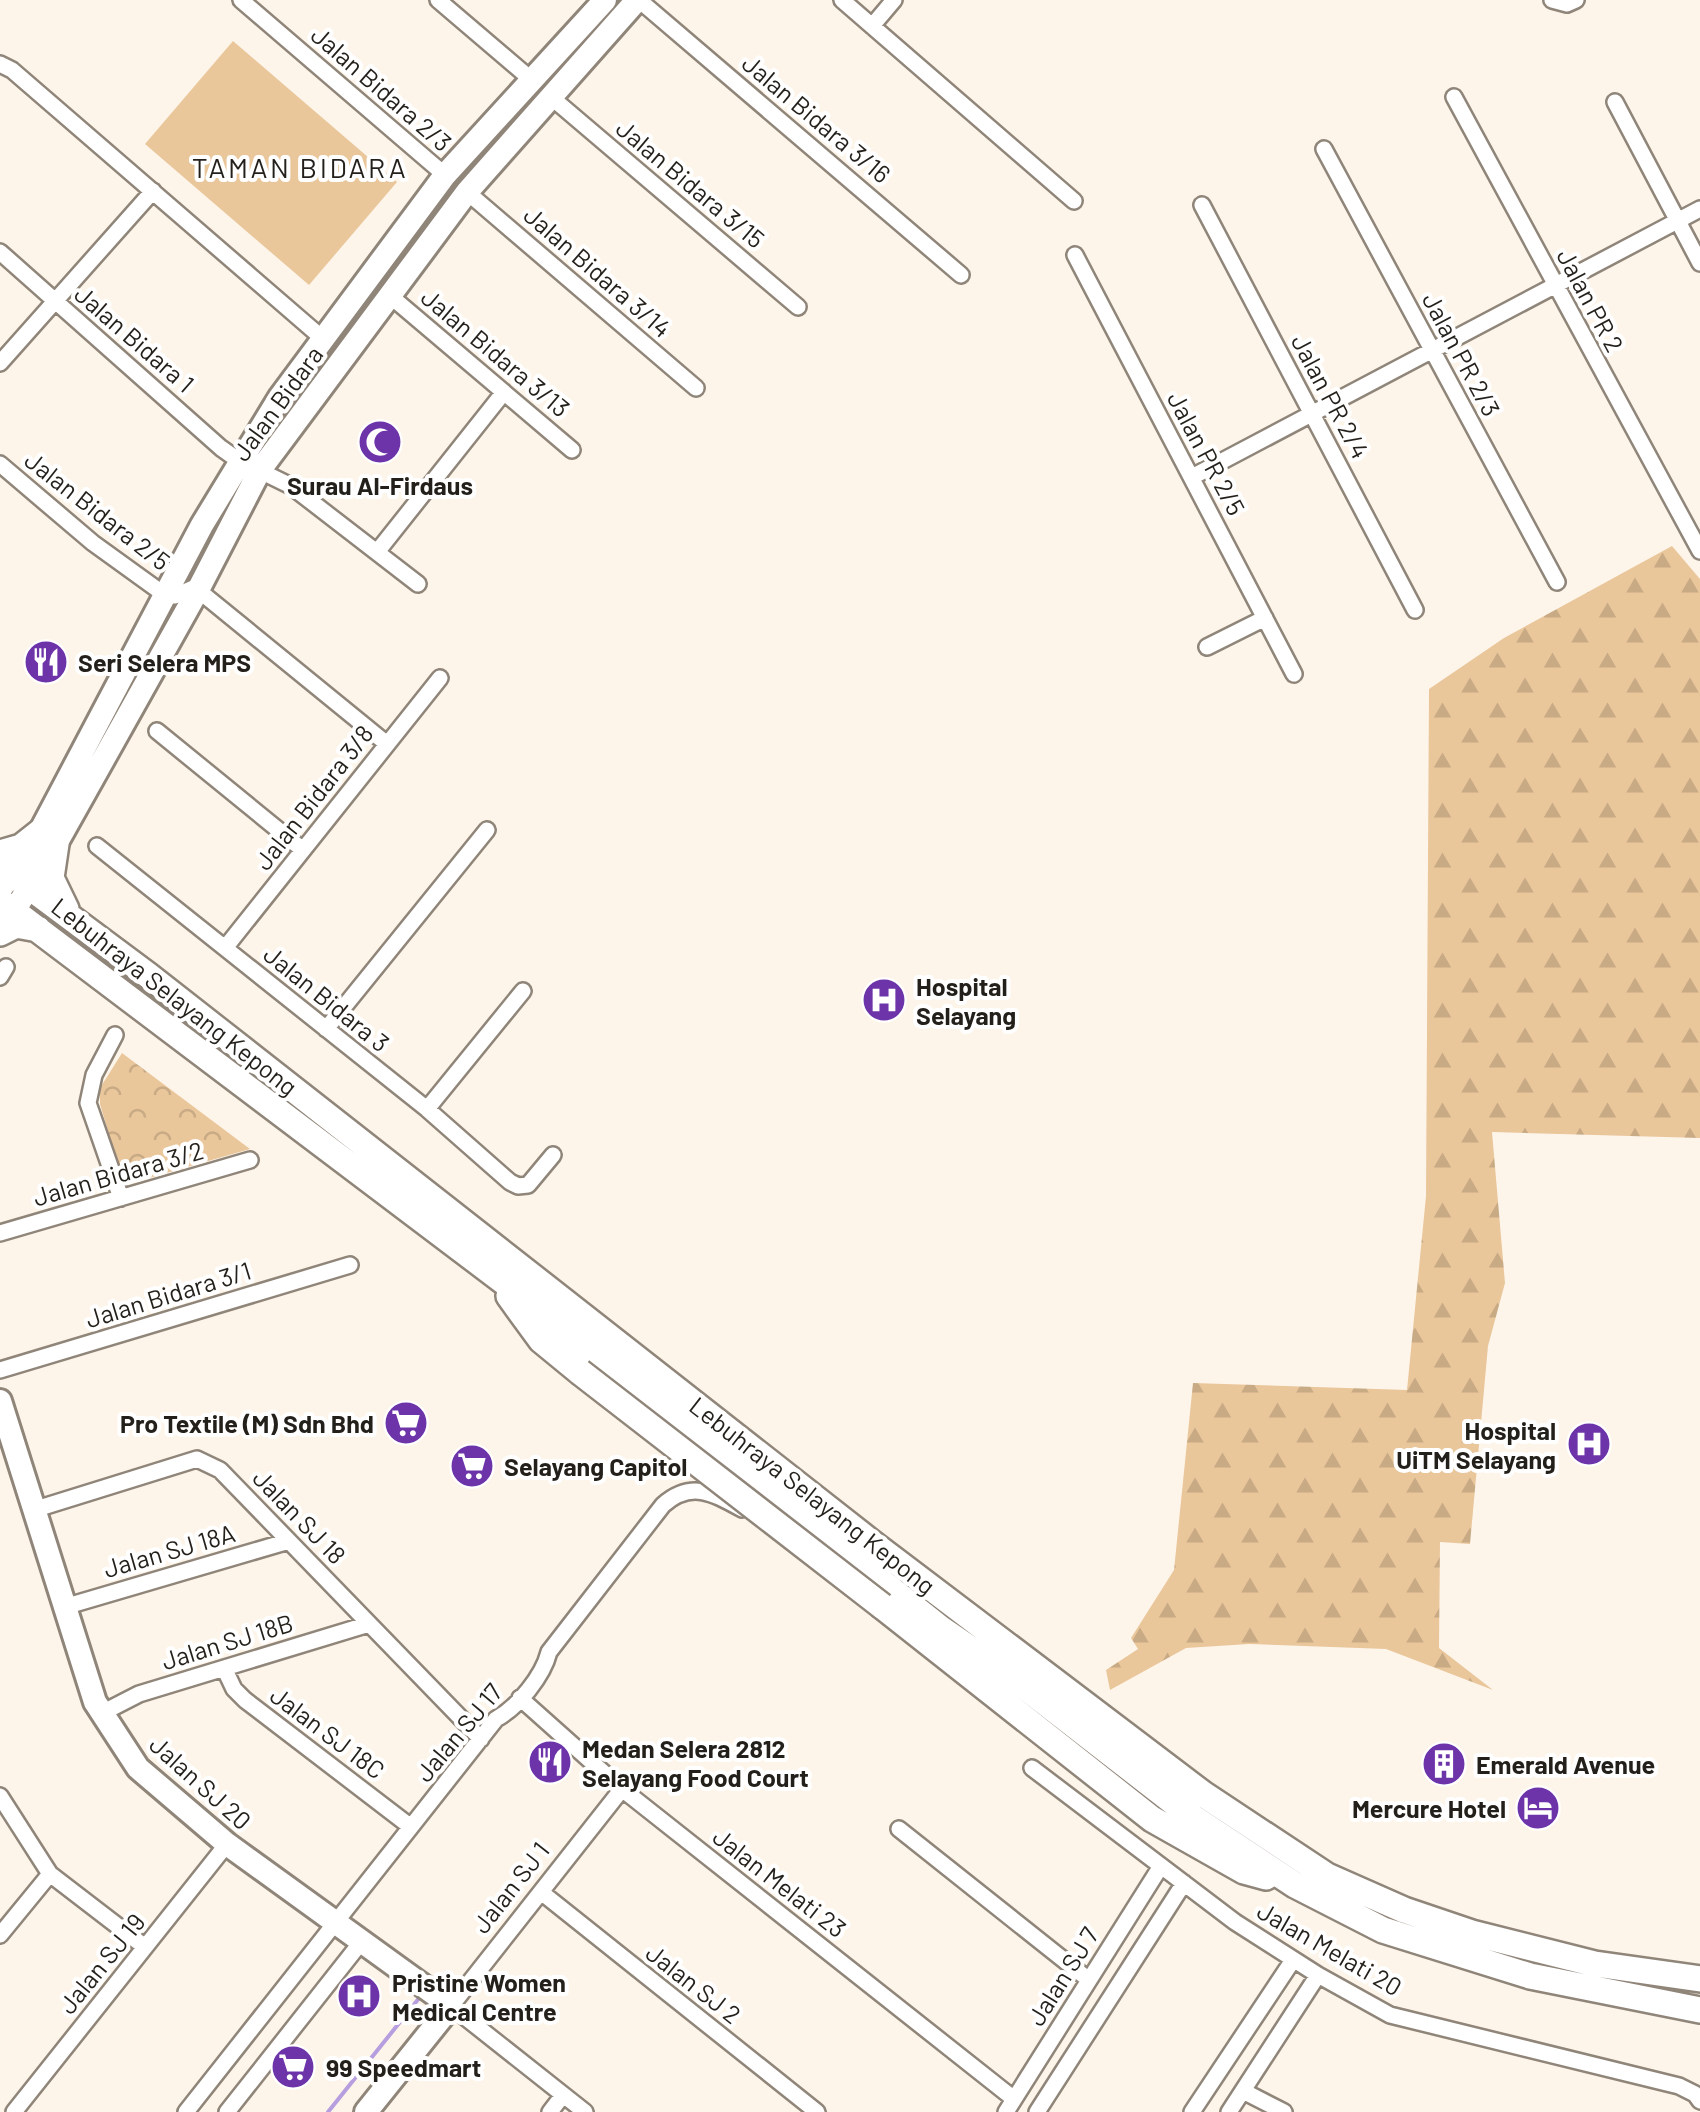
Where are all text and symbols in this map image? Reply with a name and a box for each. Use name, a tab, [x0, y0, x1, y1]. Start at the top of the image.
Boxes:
street label: Jalan Bidara 2/3	[306, 19, 458, 157]
street label: Jalan Bidara 3/16	[737, 47, 897, 189]
street label: Jalan Bidara 3/15	[611, 112, 771, 254]
district label: TAMAN BIDARA	[192, 150, 408, 184]
street label: Jalan Bidara 3/14	[518, 199, 678, 343]
street label: Jalan PR 2	[1551, 243, 1631, 357]
street label: Jalan Bidara 1	[69, 278, 201, 398]
street label: Jalan Bidara 3/13	[416, 281, 576, 423]
street label: Jalan PR 2/3	[1417, 287, 1507, 421]
street label: Jalan PR 2/4	[1286, 329, 1376, 463]
street label: Jalan Bidara	[225, 340, 329, 466]
street label: Jalan PR 2/5	[1162, 386, 1252, 520]
mosque icon: Surau Al-Firdaus	[357, 419, 403, 465]
street label: Jalan Bidara 2/5	[20, 444, 176, 576]
place label: Surau Al-Firdaus	[287, 470, 473, 500]
restaurant icon: Seri Selera MPS	[23, 639, 69, 685]
place label: Seri Selera MPS	[78, 647, 251, 677]
street label: Jalan Bidara 3/8	[247, 719, 379, 875]
street label: Lebuhraya Selayang Kepong	[46, 891, 304, 1101]
street label: Jalan Bidara 3	[258, 938, 396, 1058]
place label: Hospital Selayang	[916, 971, 1016, 1030]
hospital icon: Hospital Selayang	[861, 977, 907, 1023]
street label: Jalan Bidara 3/2	[29, 1134, 207, 1212]
street label: Jalan Bidara 3/1	[82, 1255, 254, 1333]
street label: Lebuhraya Selayang Kepong	[684, 1390, 942, 1600]
supermarket icon: Pro Textile (M) Sdn Bhd	[383, 1400, 429, 1446]
place label: Pro Textile (M) Sdn Bhd	[120, 1408, 374, 1438]
place label: Hospital UiTM Selayang	[1396, 1415, 1556, 1474]
hospital icon: Hospital UiTM Selayang	[1566, 1421, 1612, 1467]
supermarket icon: Selayang Capitol	[449, 1443, 495, 1489]
place label: Selayang Capitol	[504, 1451, 687, 1481]
street label: Jalan SJ 18	[247, 1462, 353, 1570]
street label: Jalan SJ 18A	[100, 1517, 238, 1583]
street label: Jalan SJ 18B	[158, 1607, 296, 1675]
street label: Jalan SJ 17	[408, 1677, 508, 1787]
street label: Jalan SJ 18C	[265, 1679, 391, 1785]
street label: Jalan SJ 20	[144, 1729, 258, 1835]
place label: Medan Selera 2812 Selayang Food Court	[582, 1733, 809, 1792]
restaurant icon: Medan Selera 2812 Selayang Food Court	[527, 1739, 573, 1785]
building icon: Emerald Avenue	[1421, 1741, 1467, 1787]
place label: Emerald Avenue	[1476, 1749, 1655, 1779]
hotel icon: Mercure Hotel	[1515, 1785, 1561, 1831]
place label: Mercure Hotel	[1352, 1793, 1506, 1823]
street label: Jalan Melati 23	[708, 1821, 852, 1943]
street label: Jalan SJ 1	[465, 1836, 555, 1938]
street label: Jalan Melati 20	[1252, 1895, 1408, 2001]
street label: Jalan SJ 19	[52, 1907, 150, 2019]
street label: Jalan SJ 7	[1020, 1921, 1104, 2031]
street label: Jalan SJ 2	[641, 1937, 747, 2029]
place label: Pristine Women Medical Centre	[392, 1967, 566, 2026]
hospital icon: Pristine Women Medical Centre	[336, 1973, 382, 2019]
supermarket icon: 99 Speedmart	[270, 2044, 316, 2090]
place label: 99 Speedmart	[326, 2052, 481, 2082]

